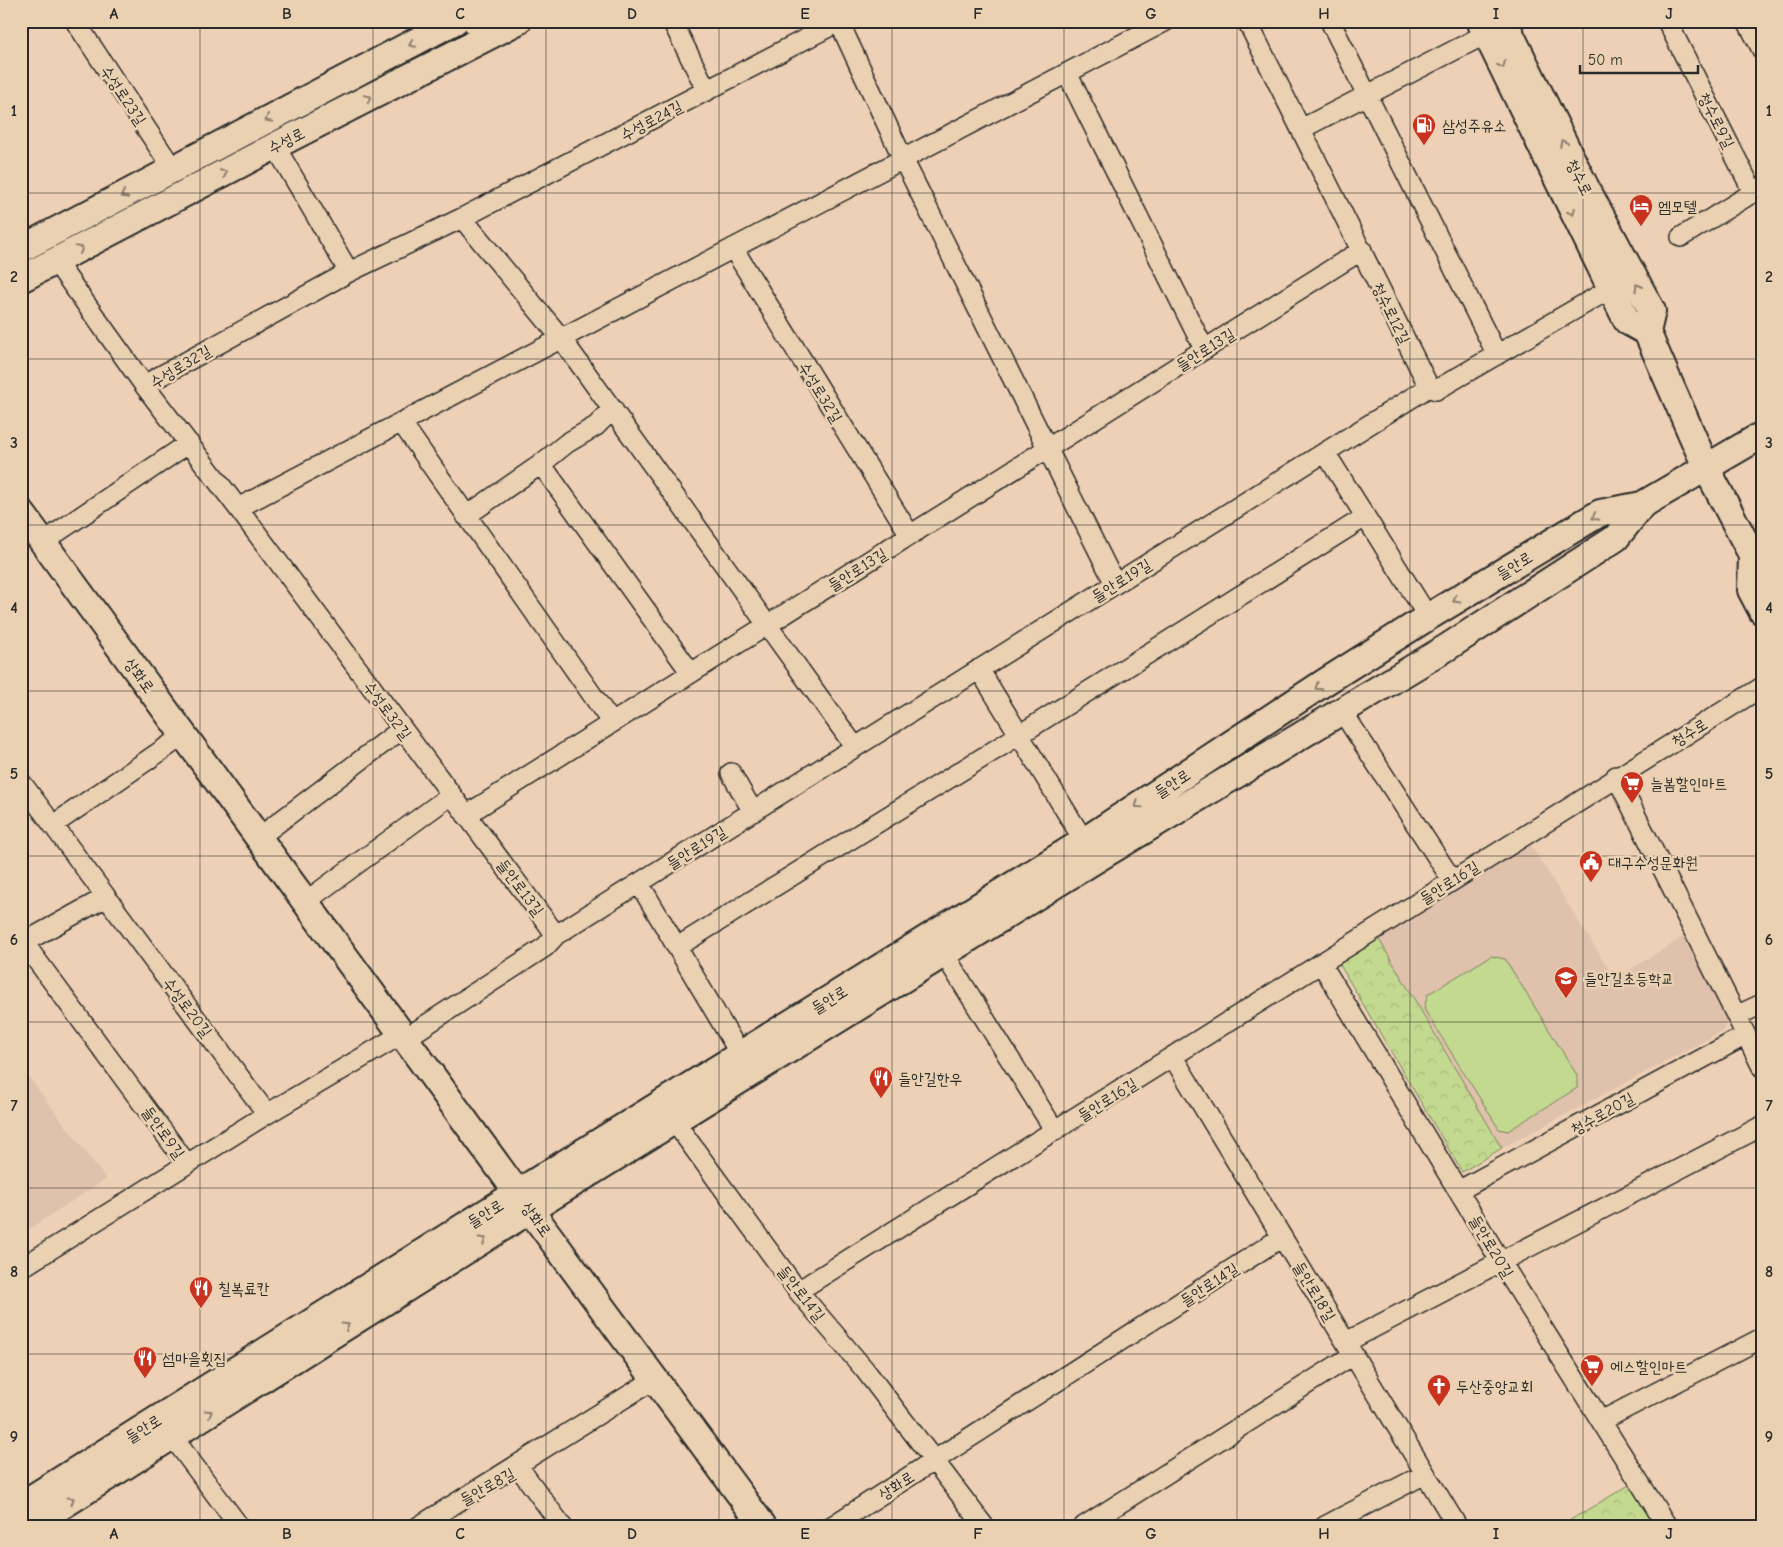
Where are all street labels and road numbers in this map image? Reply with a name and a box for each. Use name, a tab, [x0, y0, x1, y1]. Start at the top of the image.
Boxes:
street label: 수성로23길	[97, 62, 150, 129]
street label: 청수로9길	[1694, 90, 1738, 151]
street label: 수성로24길	[617, 97, 686, 145]
street label: 수성로	[265, 124, 308, 158]
street label: 청수로	[1562, 156, 1596, 199]
street label: 청수로12길	[1368, 280, 1414, 347]
street label: 들안로13길	[1173, 325, 1238, 375]
street label: 수성로32길	[147, 342, 214, 392]
street label: 수성로32길	[795, 359, 846, 426]
street label: 들안로13길	[825, 545, 890, 595]
street label: 들안로	[1493, 548, 1536, 584]
street label: 들안로19길	[1089, 556, 1155, 606]
street label: 상화로	[121, 655, 158, 697]
street label: 수성로32길	[360, 678, 415, 743]
street label: 청수로	[1668, 715, 1711, 751]
street label: 들안로	[1151, 766, 1194, 802]
street label: 들안로19길	[664, 823, 730, 873]
street label: 들안로13길	[493, 856, 547, 919]
street label: 들안로16길	[1417, 858, 1483, 908]
street label: 수성로20길	[159, 974, 215, 1041]
street label: 들안로	[808, 982, 851, 1018]
street label: 들안로16길	[1075, 1075, 1141, 1125]
street label: 청수로20길	[1568, 1089, 1637, 1139]
street label: 들안로9길	[138, 1103, 188, 1162]
street label: 들안로	[464, 1196, 507, 1232]
street label: 상화로	[518, 1199, 555, 1241]
street label: 들안로20길	[1465, 1212, 1517, 1281]
street label: 들안로14길	[1177, 1259, 1242, 1310]
street label: 들안로18길	[1289, 1259, 1339, 1325]
street label: 들안로14길	[774, 1262, 829, 1325]
street label: 들안로	[122, 1411, 165, 1447]
street label: 들안로8길	[457, 1464, 518, 1509]
street label: 상화로	[875, 1468, 918, 1504]

